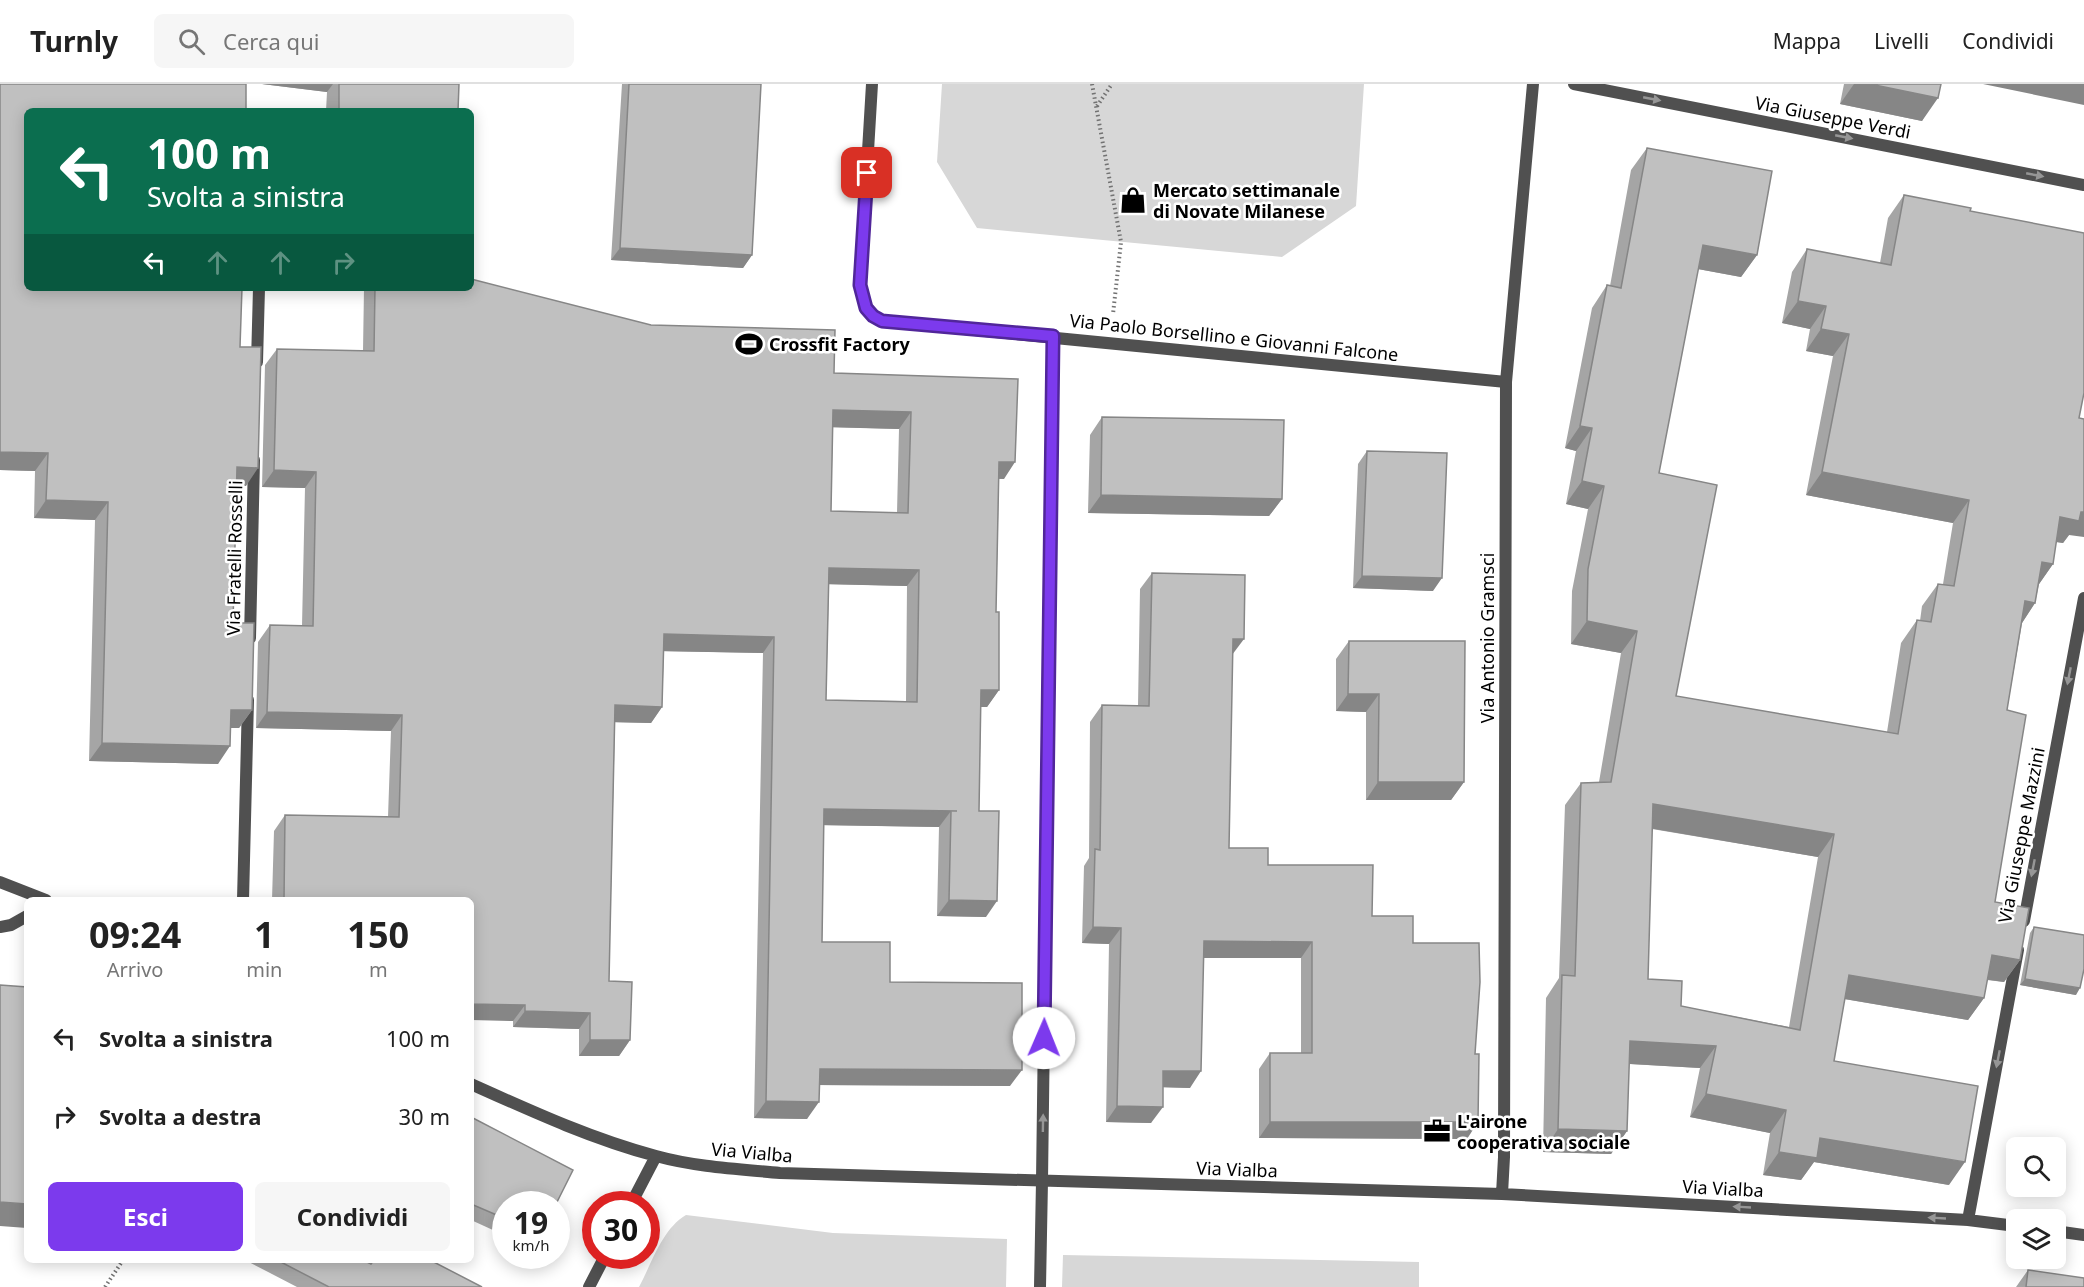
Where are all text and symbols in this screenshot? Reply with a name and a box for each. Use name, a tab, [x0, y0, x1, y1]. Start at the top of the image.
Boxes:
search box	[154, 14, 574, 68]
text: Turnly	[30, 22, 118, 60]
icon: search	[175, 25, 208, 58]
text: Cerca qui	[223, 26, 319, 56]
text: Mappa	[1773, 27, 1841, 55]
text: Livelli	[1874, 27, 1929, 55]
text: Condividi	[1962, 27, 2054, 55]
street label: Via Giuseppe Verdi	[1753, 90, 1913, 144]
one-way arrow	[1643, 95, 1662, 105]
text: 100 m	[147, 124, 271, 181]
icon: left	[48, 132, 126, 210]
one-way arrow	[1834, 133, 1853, 142]
pin	[841, 147, 892, 198]
icon: arrive	[850, 156, 883, 189]
one-way arrow	[2026, 171, 2045, 180]
text: Svolta a sinistra	[147, 178, 345, 215]
place label: Mercato settimanale di Novate Milanese	[1153, 178, 1340, 223]
shop icon: Mercato settimanale di Novate Milanese	[1118, 185, 1148, 215]
icon: left	[138, 246, 171, 279]
icon: ahead	[201, 246, 234, 279]
icon: ahead	[264, 246, 297, 279]
icon: right	[327, 246, 360, 279]
street label: Via Paolo Borsellino e Giovanni Falcone	[1068, 308, 1400, 366]
sports icon: Crossfit Factory	[734, 329, 764, 359]
place label: Crossfit Factory	[769, 332, 910, 356]
street label: Via Fratelli Rosselli	[221, 480, 247, 636]
street label: Via Antonio Gramsci	[1475, 553, 1499, 723]
one-way arrow	[2064, 667, 2073, 686]
street label: Via Giuseppe Mazzini	[1992, 745, 2050, 925]
one-way arrow	[2029, 858, 2038, 877]
text: 09:24	[89, 910, 181, 959]
text: 1	[254, 910, 275, 959]
text: 150	[347, 910, 409, 959]
text: Arrivo	[107, 956, 163, 983]
text: min	[246, 956, 282, 983]
text: m	[369, 956, 388, 983]
position arrow	[1012, 1006, 1076, 1070]
icon: left	[48, 1022, 81, 1055]
text: Svolta a sinistra	[99, 1023, 273, 1053]
text: 100 m	[386, 1023, 450, 1053]
one-way arrow	[1993, 1050, 2002, 1069]
icon: right	[48, 1100, 81, 1133]
text: Svolta a destra	[99, 1101, 262, 1131]
text: 30 m	[399, 1101, 450, 1131]
place label: L'airone cooperativa sociale	[1457, 1109, 1630, 1154]
one-way arrow	[1038, 1113, 1048, 1132]
office icon: L'airone cooperativa sociale	[1422, 1116, 1452, 1146]
street label: Via Vialba	[710, 1136, 794, 1168]
map controls	[2006, 1137, 2066, 1269]
button: search	[2006, 1137, 2066, 1197]
street label: Via Vialba	[1196, 1156, 1278, 1182]
street label: Via Vialba	[1682, 1174, 1764, 1202]
button: Esci	[48, 1182, 243, 1251]
button: Condividi	[255, 1182, 450, 1251]
speed limit sign: 30	[582, 1191, 660, 1269]
text: 19	[514, 1202, 548, 1243]
one-way arrow	[1733, 1202, 1752, 1211]
button: layers	[2006, 1209, 2066, 1269]
one-way arrow	[1927, 1213, 1946, 1222]
text: km/h	[513, 1235, 549, 1255]

